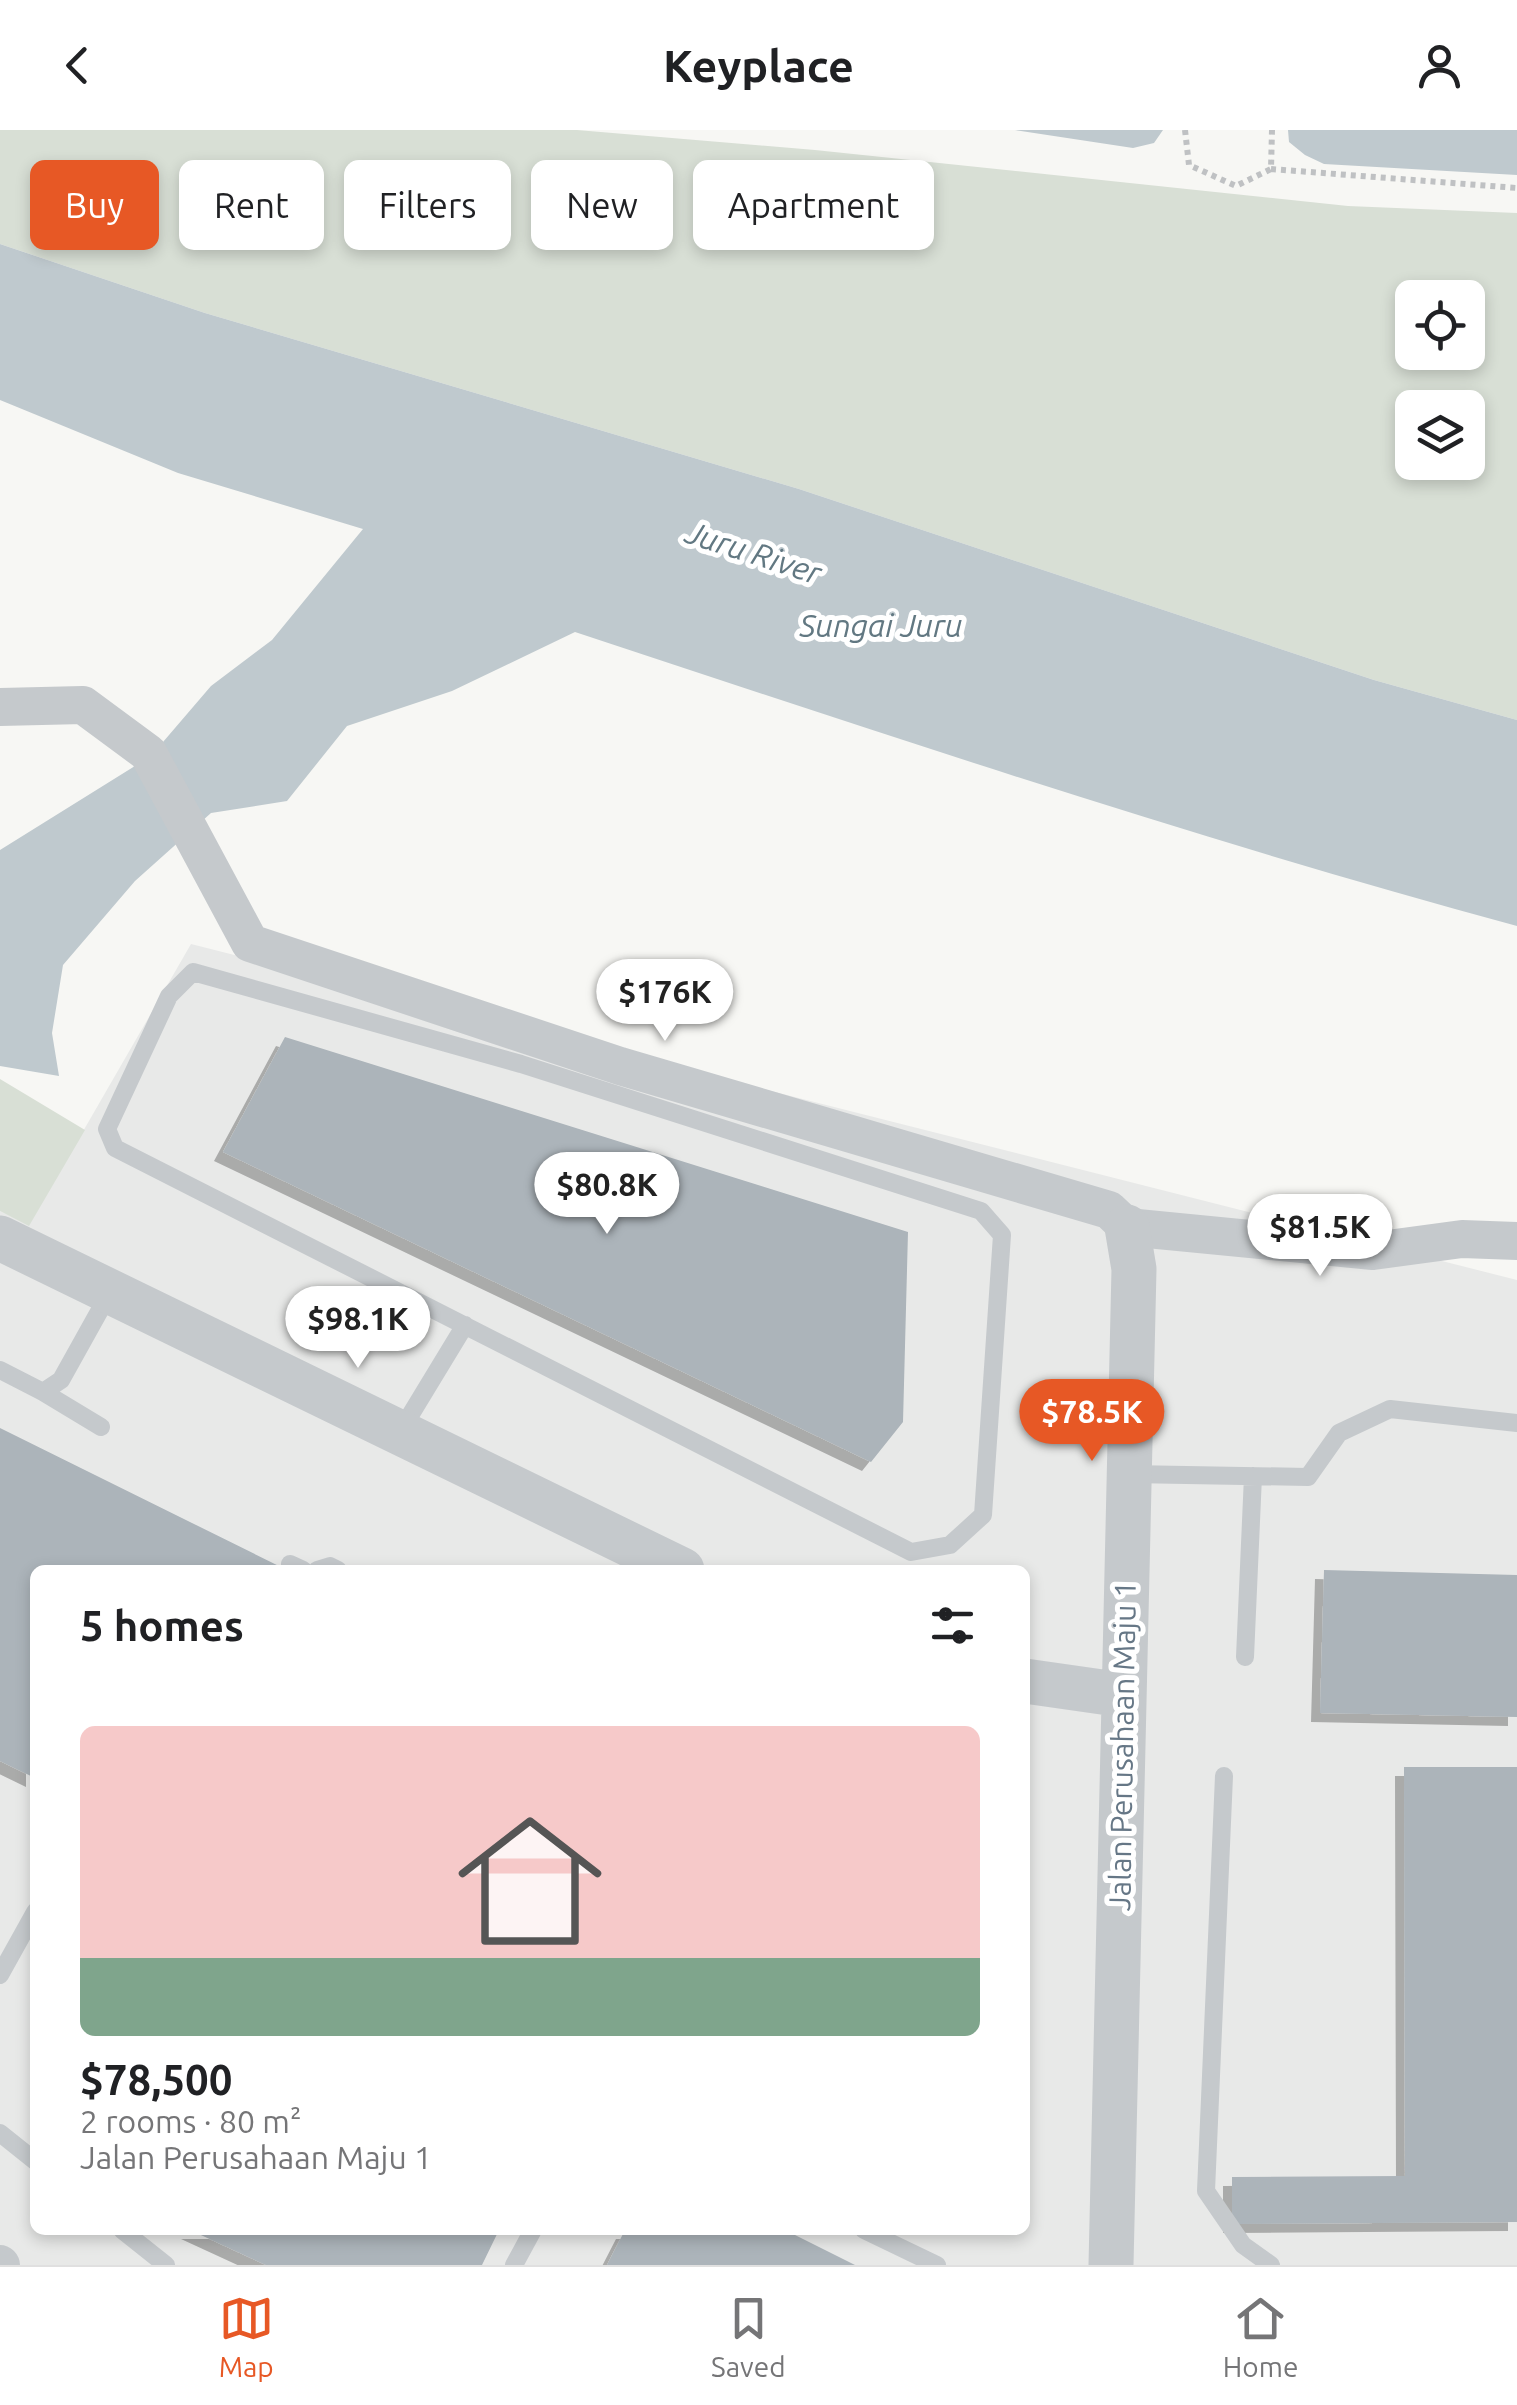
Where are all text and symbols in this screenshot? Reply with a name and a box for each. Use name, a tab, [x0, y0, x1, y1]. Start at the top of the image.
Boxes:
icon: back	[50, 38, 105, 93]
icon: person	[1412, 38, 1467, 93]
text: Keyplace	[663, 40, 854, 91]
chip: Buy	[30, 160, 159, 250]
chip: Rent	[179, 160, 324, 250]
chip: Filters	[344, 160, 511, 250]
chip: New	[531, 160, 673, 250]
chip: Apartment	[693, 160, 934, 250]
map controls	[1395, 280, 1485, 480]
button: locate	[1395, 280, 1485, 370]
button: layers	[1395, 390, 1485, 480]
water label: Juru River	[680, 513, 827, 591]
water label: Sungai Juru	[798, 607, 963, 643]
pin: $176K	[595, 959, 735, 1044]
text: $176K	[618, 973, 712, 1009]
pin: $80.8K	[526, 1152, 688, 1237]
text: $80.8K	[556, 1166, 658, 1202]
pin: $81.5K	[1239, 1194, 1401, 1279]
text: $81.5K	[1269, 1208, 1371, 1244]
pin: $98.1K	[277, 1286, 439, 1371]
text: $98.1K	[307, 1300, 409, 1336]
pin: $78.5K	[1011, 1379, 1173, 1464]
text: $78.5K	[1041, 1393, 1143, 1429]
street label: Jalan Perusahaan Maju 1	[1102, 1581, 1142, 1911]
icon: filters	[925, 1598, 980, 1653]
text: 5 homes	[80, 1602, 244, 1649]
icon: home	[440, 1791, 620, 1971]
text: $78,500	[80, 2056, 232, 2103]
text: 2 rooms · 80 m²	[80, 2103, 301, 2139]
text: Jalan Perusahaan Maju 1	[80, 2139, 432, 2175]
tab: Map	[219, 2291, 274, 2382]
tab: Saved	[711, 2291, 786, 2382]
tab: Home	[1223, 2291, 1298, 2382]

